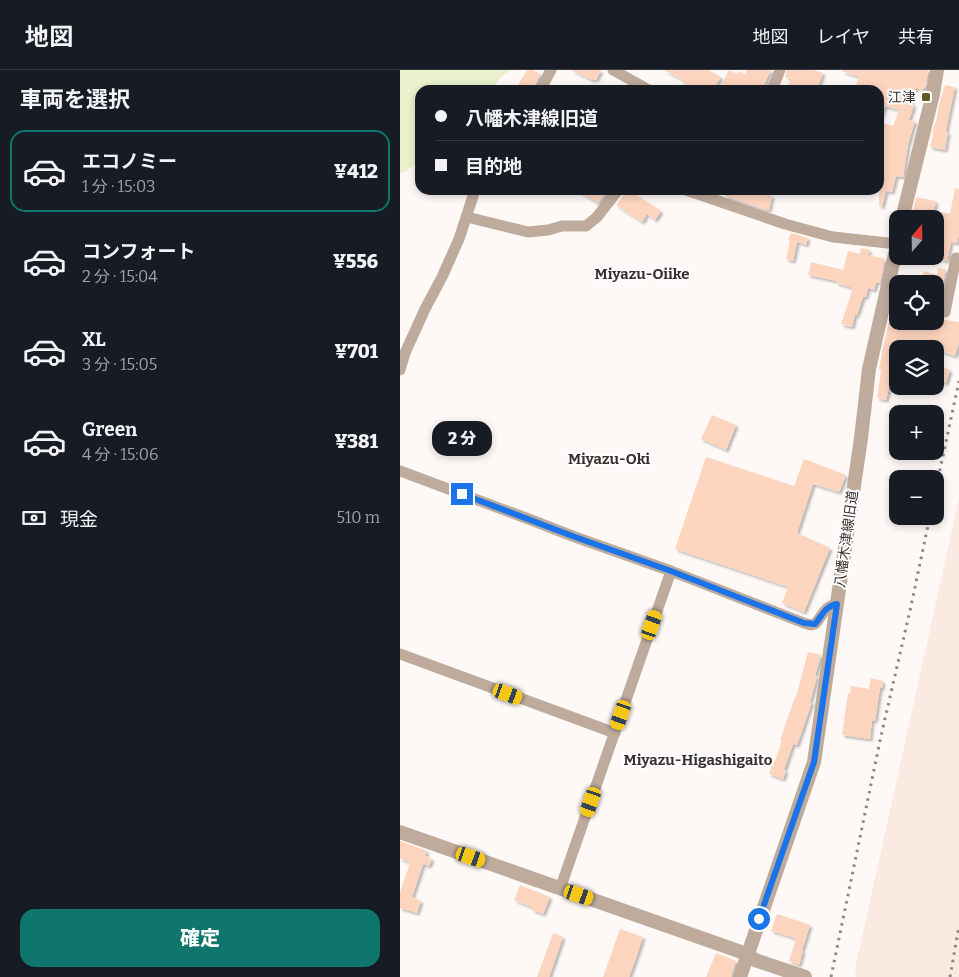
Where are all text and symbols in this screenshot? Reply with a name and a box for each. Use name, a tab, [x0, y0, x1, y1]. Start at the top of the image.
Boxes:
text: 地図	[25, 23, 73, 51]
text: 地図	[753, 26, 789, 48]
text: レイヤ	[817, 26, 870, 48]
text: 共有	[898, 26, 934, 48]
text: 車両を選択	[20, 86, 130, 113]
place label: 江津	[888, 89, 916, 106]
marker: 江津	[920, 91, 932, 103]
text: 八幡木津線旧道	[465, 107, 598, 130]
icon: car	[22, 149, 67, 194]
text: エコノミー	[82, 150, 177, 173]
text: 目的地	[465, 155, 522, 178]
text: ¥412	[334, 160, 378, 183]
text: 1 分 · 15:03	[82, 177, 155, 196]
north arrow	[889, 210, 944, 265]
map controls	[889, 210, 944, 525]
icon: car	[22, 239, 67, 284]
text: コンフォート	[82, 240, 195, 263]
text: ¥556	[333, 250, 378, 273]
district label: Miyazu-Oiike	[595, 265, 689, 283]
text: 2 分 · 15:04	[82, 267, 158, 286]
button: locate	[889, 275, 944, 330]
text: XL	[82, 328, 106, 351]
icon: car	[22, 329, 67, 374]
text: ¥701	[335, 340, 378, 363]
button: layers	[889, 340, 944, 395]
text: 3 分 · 15:05	[82, 355, 157, 374]
button: +	[889, 405, 944, 460]
text: Green	[82, 418, 137, 441]
icon: car	[22, 419, 67, 464]
callout: 2 分	[432, 422, 492, 456]
text: 2 分	[448, 429, 476, 448]
text: ¥381	[335, 430, 378, 453]
text: 4 分 · 15:06	[82, 445, 158, 464]
district label: Miyazu-Oki	[568, 450, 650, 468]
button: −	[889, 470, 944, 525]
route end	[451, 483, 473, 505]
street label: 八幡木津線旧道	[831, 489, 862, 589]
icon: cash	[20, 504, 48, 532]
text: 現金	[60, 508, 98, 531]
text: 510 m	[336, 508, 380, 527]
car	[640, 608, 663, 642]
car	[491, 682, 524, 706]
car	[609, 698, 632, 732]
district label: Miyazu-Higashigaito	[624, 751, 773, 769]
car	[579, 785, 602, 819]
car	[454, 845, 487, 869]
car	[562, 883, 595, 907]
route start	[748, 908, 770, 930]
button: 確定	[20, 909, 380, 967]

